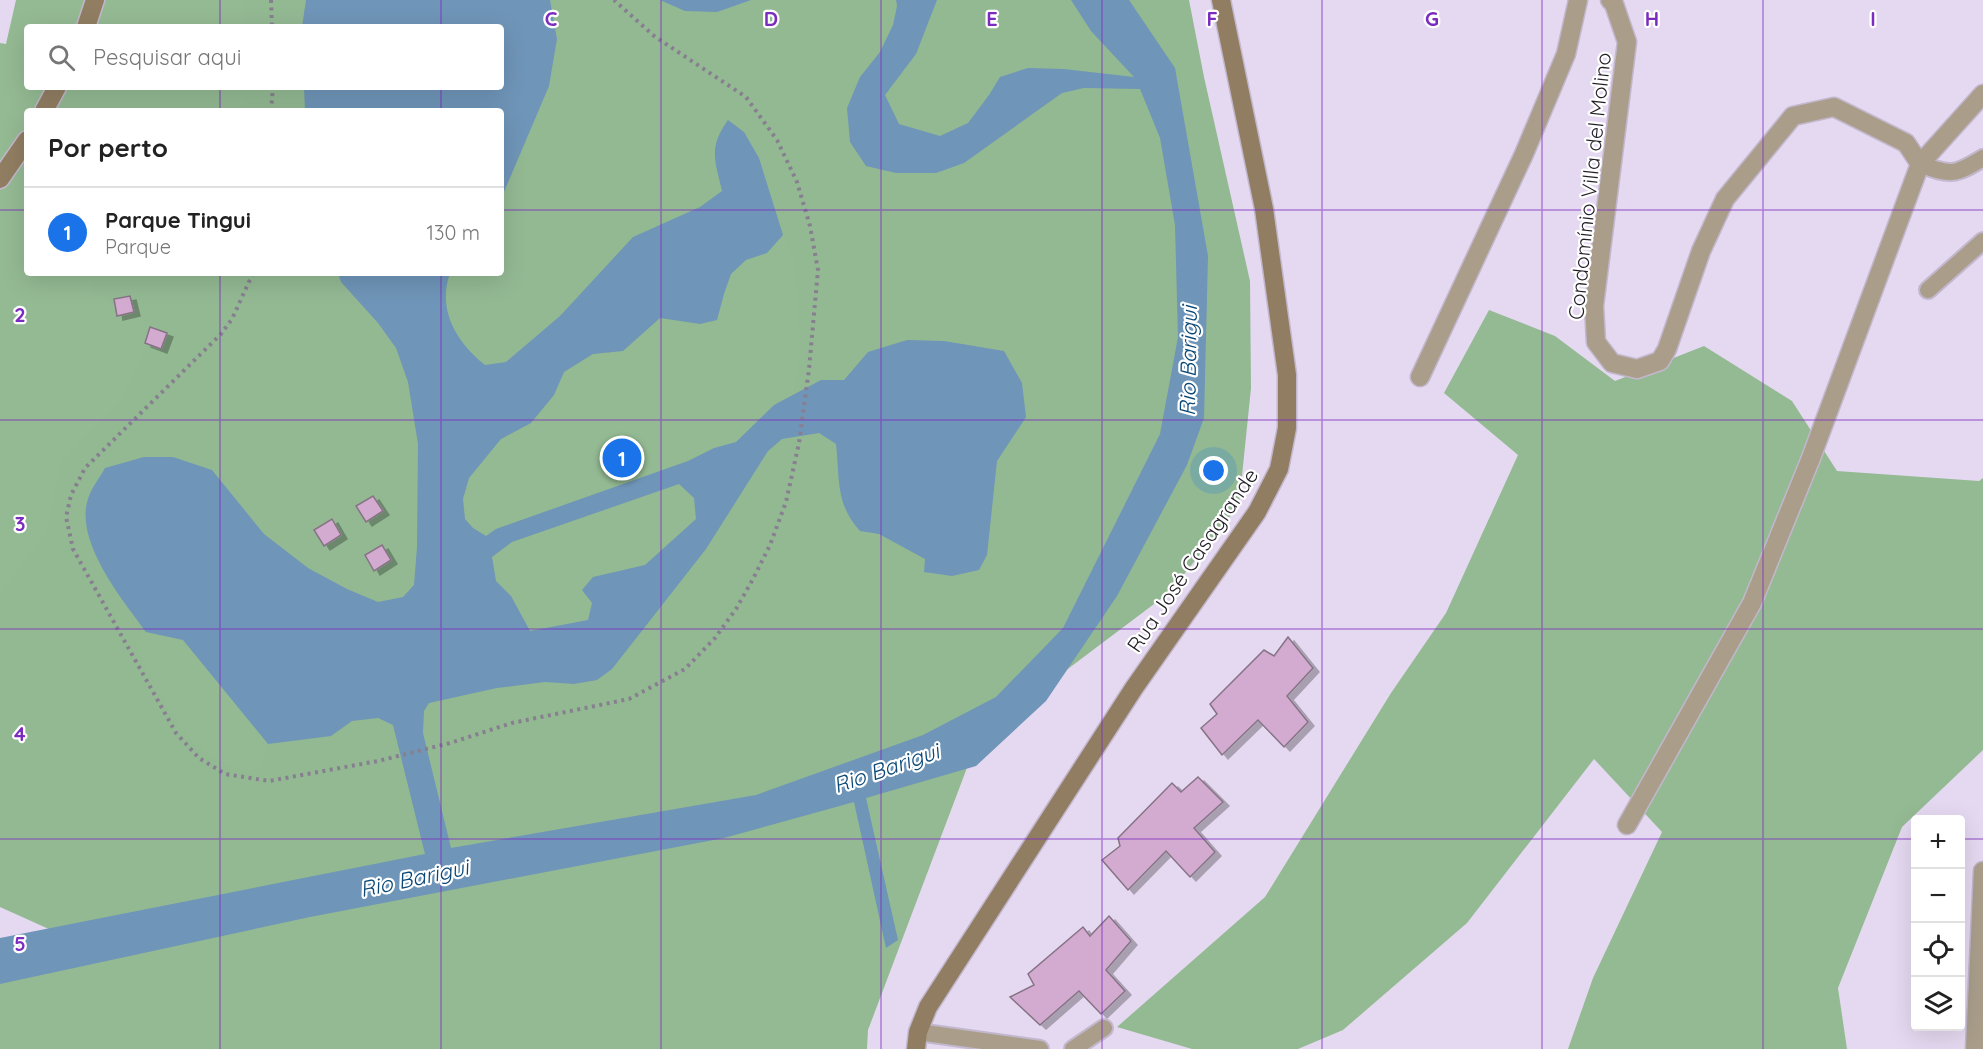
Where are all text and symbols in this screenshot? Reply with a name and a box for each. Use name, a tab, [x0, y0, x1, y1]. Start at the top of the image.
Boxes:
text: C	[545, 6, 558, 31]
text: D	[764, 6, 778, 31]
text: E	[986, 6, 998, 31]
text: F	[1206, 6, 1218, 31]
text: G	[1425, 6, 1439, 31]
text: H	[1645, 6, 1659, 31]
text: I	[1870, 6, 1876, 31]
search box	[24, 24, 504, 90]
icon: search	[45, 41, 78, 74]
text: Pesquisar aqui	[93, 43, 241, 71]
street label: Condomínio Villa del Molino	[1562, 51, 1616, 321]
text: Por perto	[48, 131, 168, 164]
text: Parque Tingui	[105, 206, 251, 234]
text: 1	[64, 220, 71, 245]
text: 130 m	[427, 220, 480, 245]
text: Parque	[105, 234, 171, 259]
text: 2	[14, 302, 26, 327]
water label: Rio Barigui	[1173, 303, 1203, 416]
pin: 1	[602, 436, 642, 480]
your location	[1199, 456, 1228, 485]
street label: Rua José Casagrande	[1121, 463, 1263, 657]
text: 3	[15, 511, 25, 536]
text: 4	[14, 721, 26, 746]
water label: Rio Barigui	[829, 736, 945, 799]
map controls	[1911, 815, 1965, 1031]
button: +	[1911, 815, 1965, 869]
water label: Rio Barigui	[357, 852, 473, 903]
button: −	[1911, 869, 1965, 923]
button: locate	[1911, 923, 1965, 977]
text: 5	[14, 931, 26, 956]
button: layers	[1911, 977, 1965, 1031]

